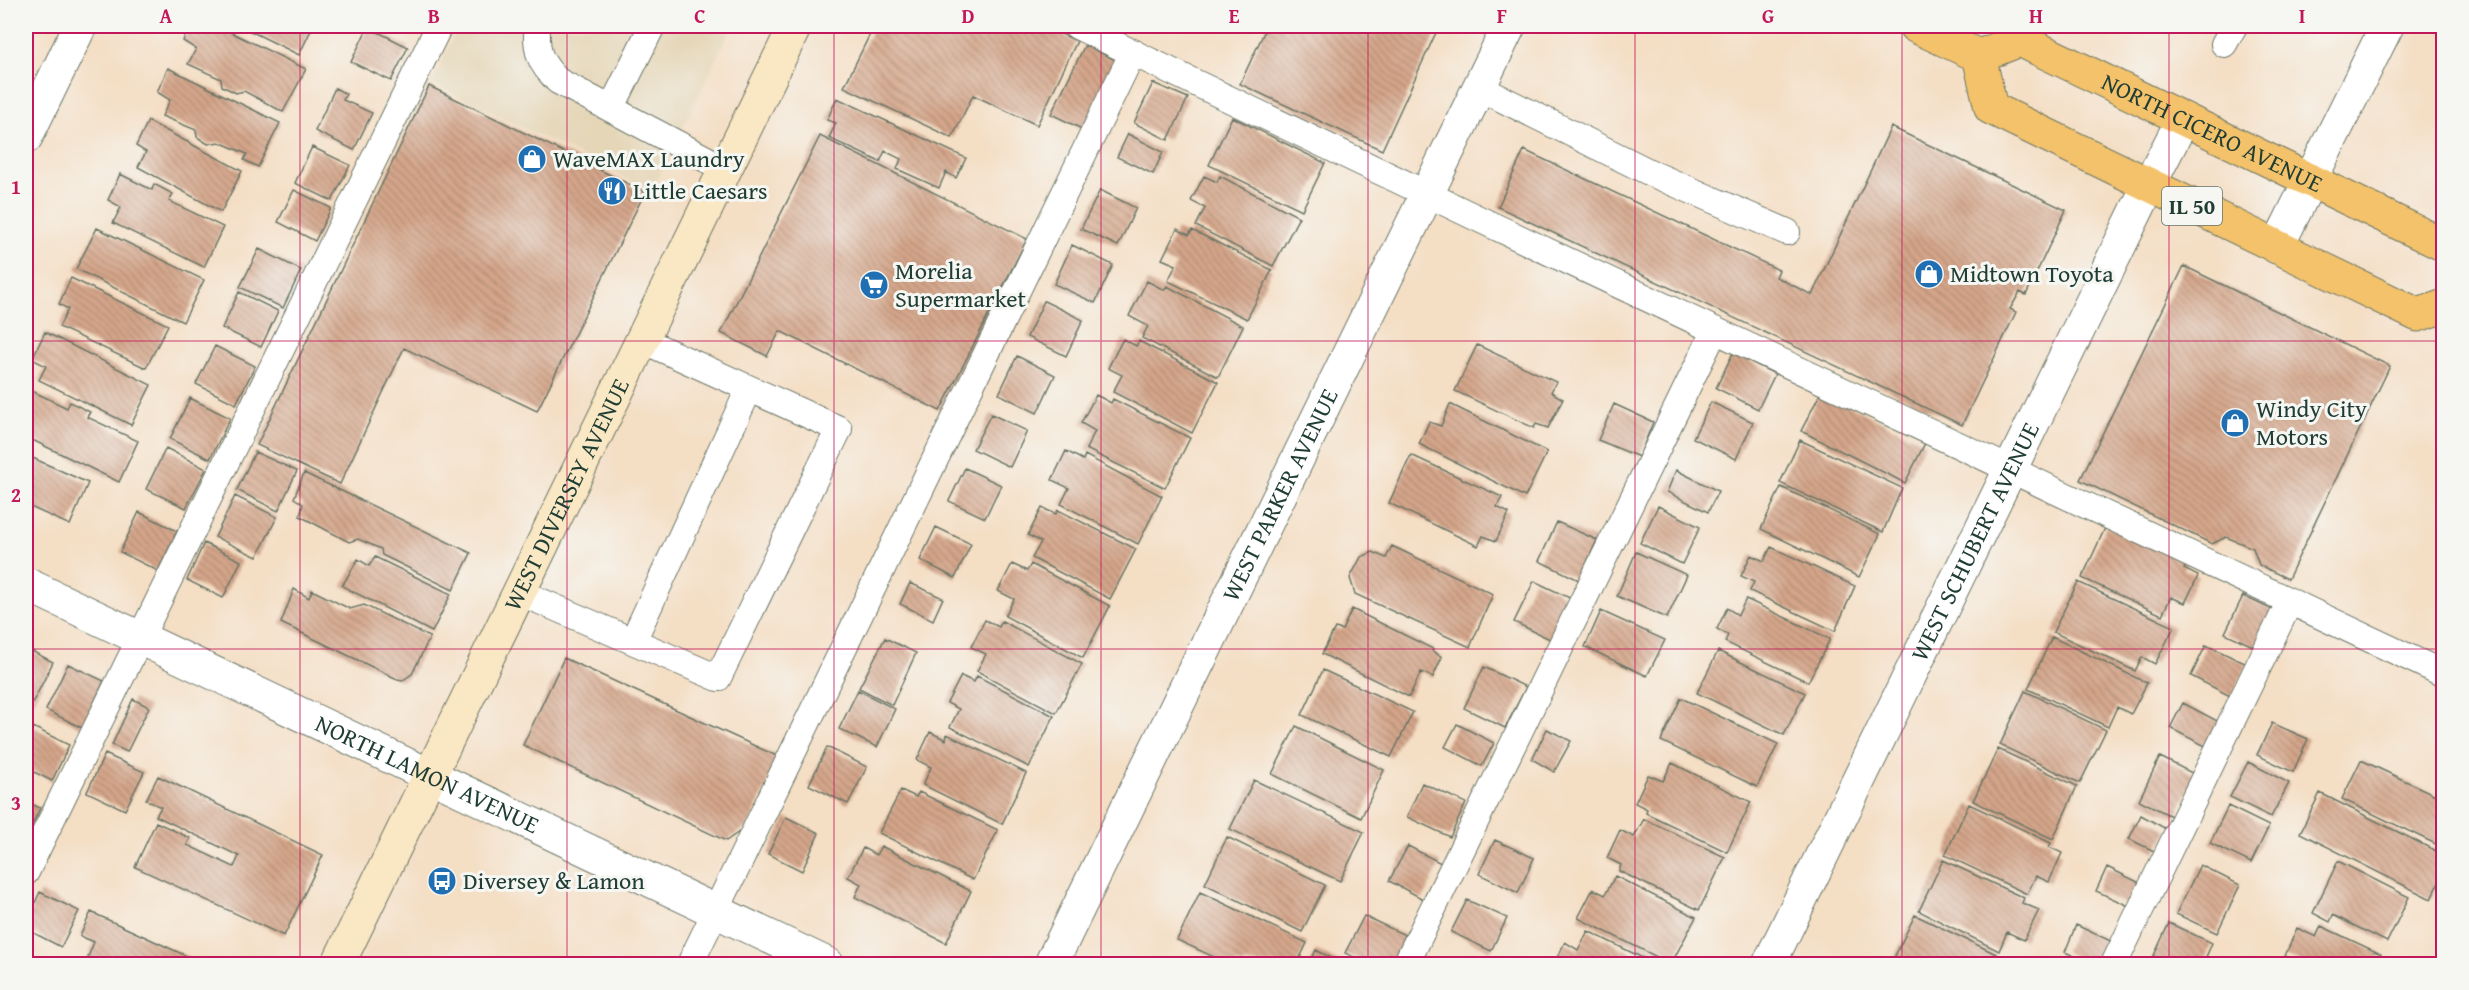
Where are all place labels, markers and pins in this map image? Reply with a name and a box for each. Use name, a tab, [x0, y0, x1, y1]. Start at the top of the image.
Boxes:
place label: WaveMAX Laundry	[553, 141, 745, 176]
shop icon: WaveMAX Laundry	[516, 143, 548, 175]
place label: Little Caesars	[633, 173, 768, 208]
restaurant icon: Little Caesars	[596, 175, 628, 207]
place label: Morelia Supermarket	[895, 253, 1027, 316]
place label: Midtown Toyota	[1950, 256, 2114, 291]
shop icon: Midtown Toyota	[1913, 258, 1945, 290]
supermarket icon: Morelia Supermarket	[858, 269, 890, 301]
place label: Windy City Motors	[2256, 391, 2367, 454]
shop icon: Windy City Motors	[2219, 407, 2251, 439]
place label: Diversey & Lamon	[463, 863, 645, 898]
bus stop icon: Diversey & Lamon	[426, 865, 458, 897]

